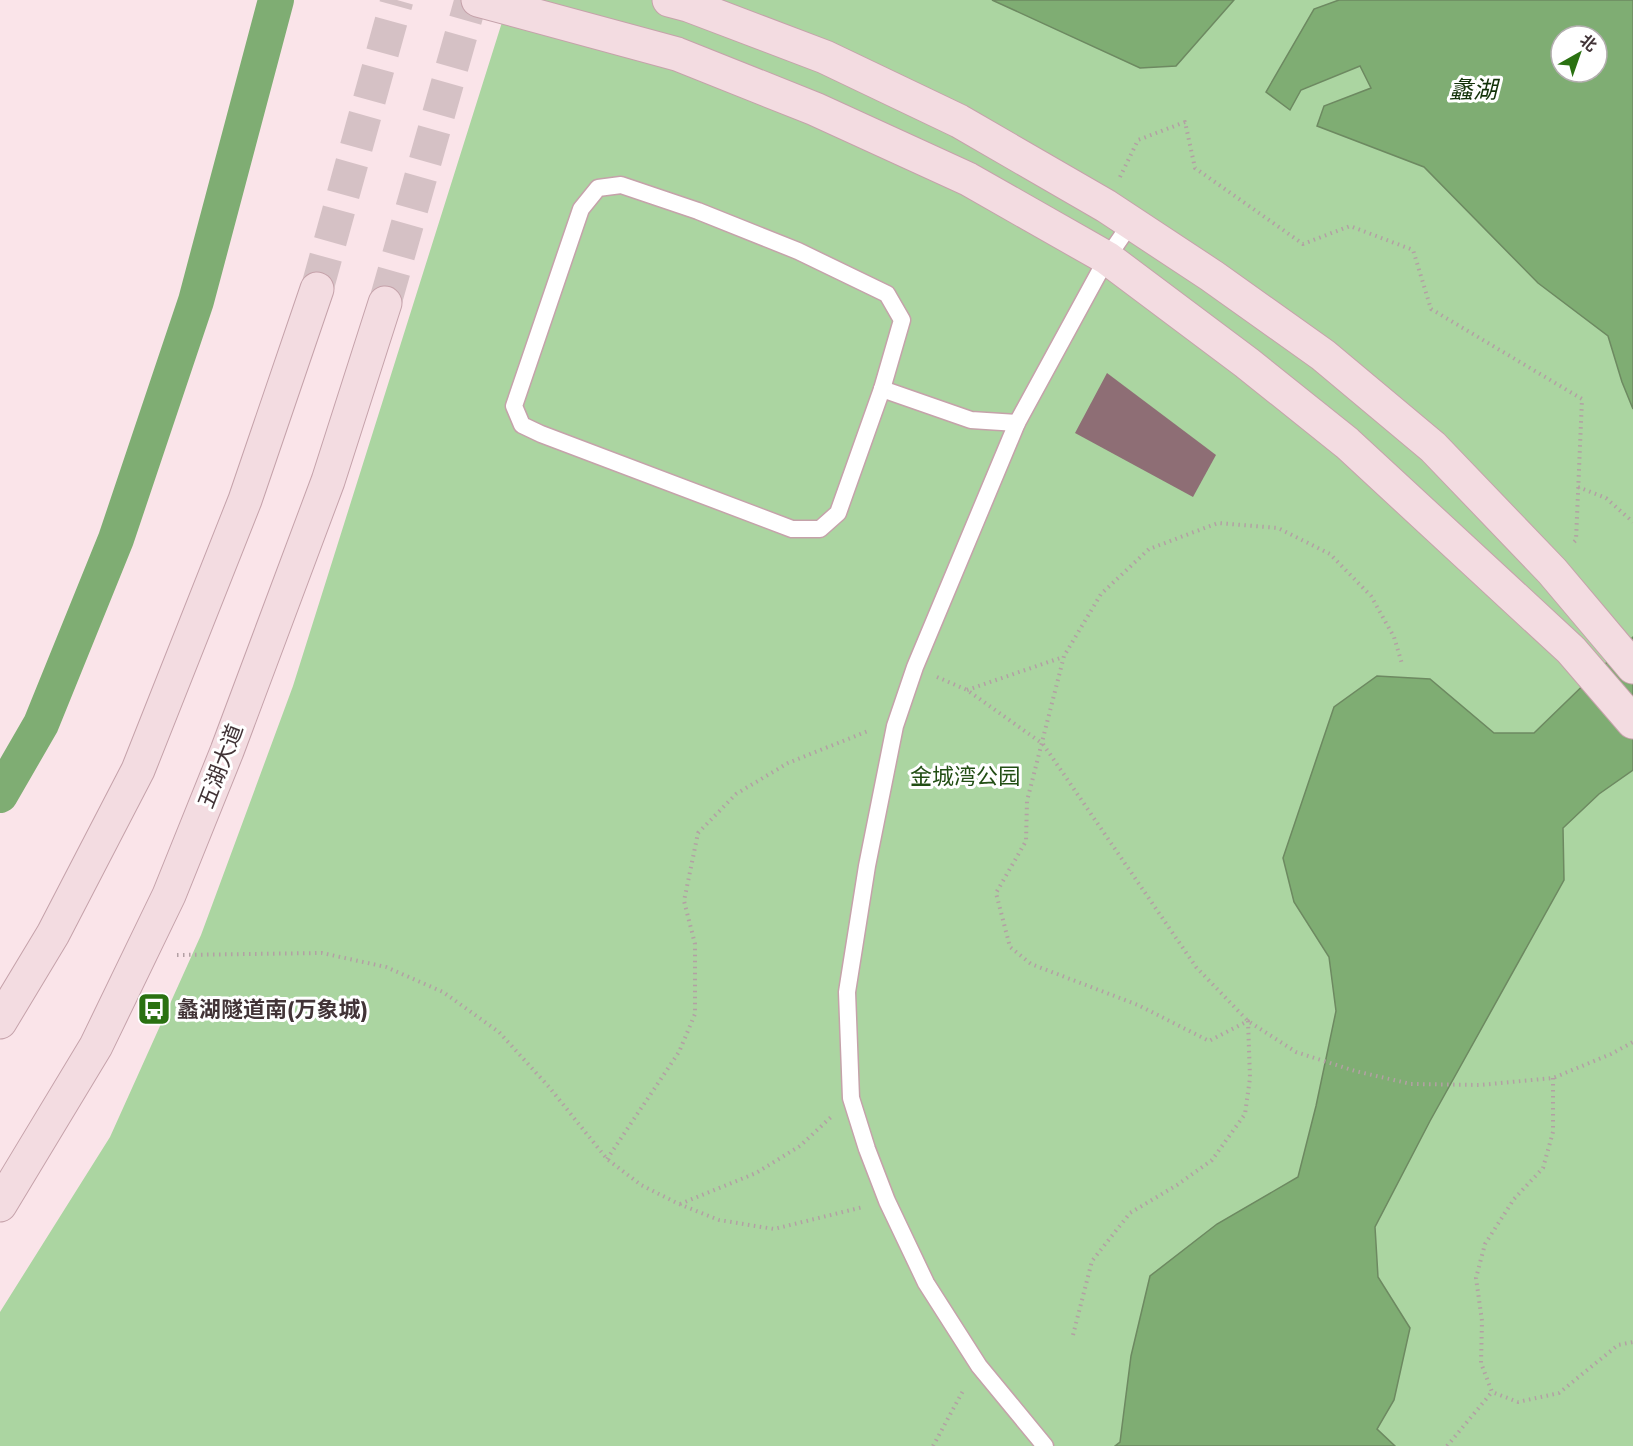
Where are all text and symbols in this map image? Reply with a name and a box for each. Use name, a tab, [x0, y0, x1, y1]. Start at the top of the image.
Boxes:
north arrow	[1549, 24, 1609, 84]
text: 北	[1575, 29, 1602, 57]
water label: 蠡湖	[1449, 72, 1501, 107]
street label: 五湖大道	[189, 719, 251, 813]
park label: 金城湾公园	[910, 760, 1020, 792]
bus stop icon: 蠡湖隧道南(万象城)	[136, 991, 172, 1027]
place label: 蠡湖隧道南(万象城)	[177, 993, 368, 1025]

